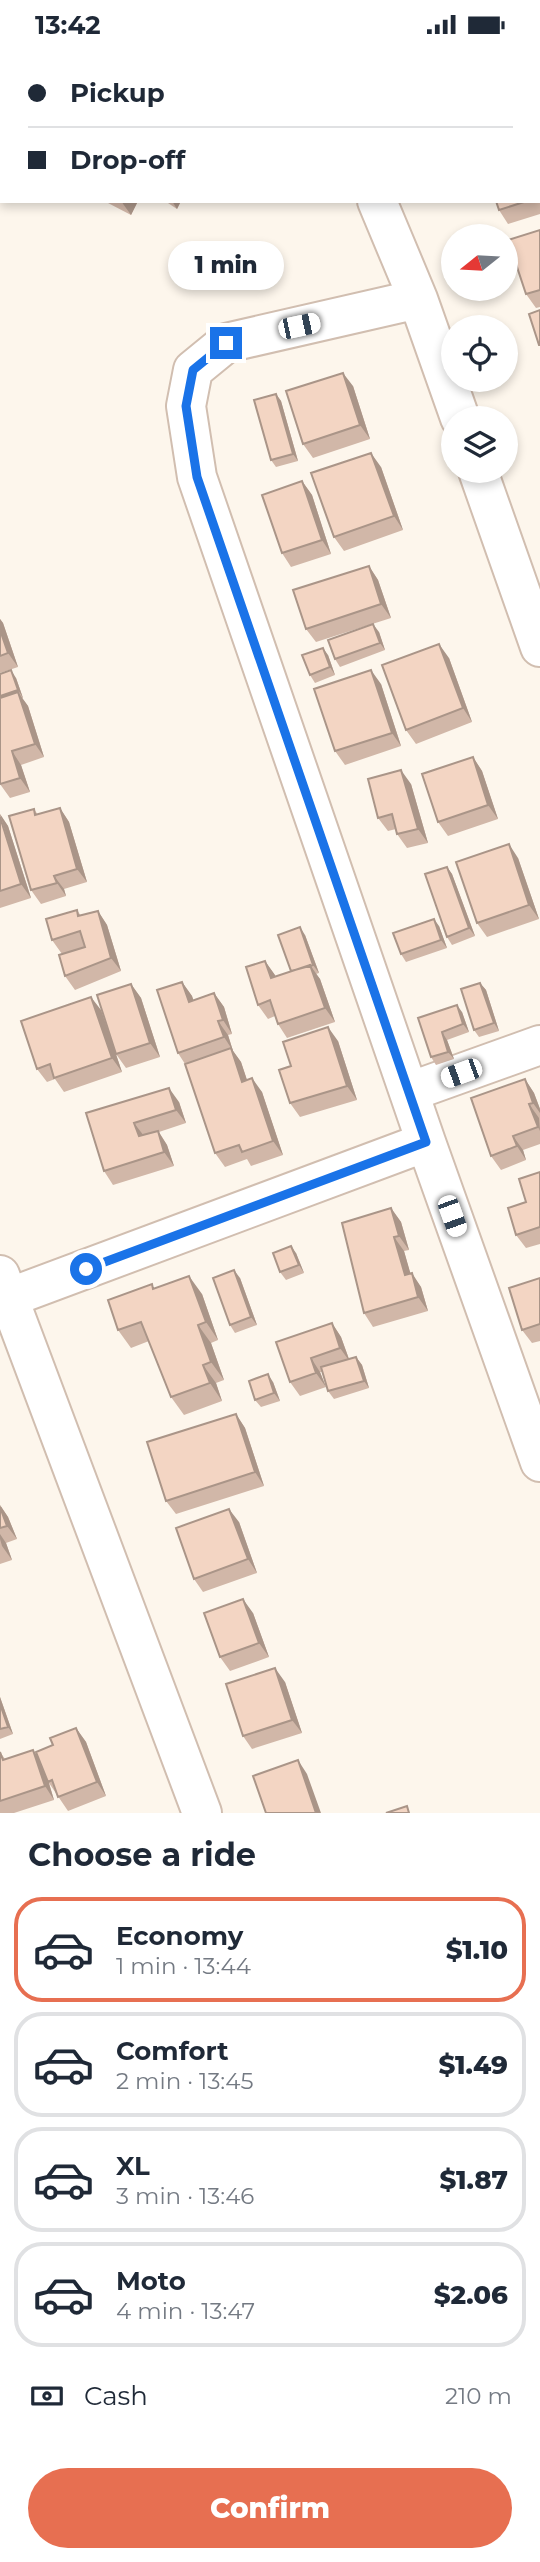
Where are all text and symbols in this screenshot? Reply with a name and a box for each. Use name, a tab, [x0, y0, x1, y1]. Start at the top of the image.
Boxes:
text: 13:42	[35, 9, 101, 41]
text: Pickup	[70, 77, 165, 109]
text: Drop-off	[70, 144, 185, 176]
north arrow	[441, 224, 518, 301]
map controls	[441, 224, 518, 483]
callout: 1 min	[168, 241, 284, 291]
text: 1 min	[194, 251, 258, 279]
car	[277, 311, 322, 341]
button: locate	[441, 315, 518, 392]
route end	[210, 327, 242, 359]
button: layers	[441, 406, 518, 483]
car	[438, 1056, 485, 1090]
car	[435, 1193, 470, 1239]
route start	[70, 1253, 102, 1285]
text: Choose a ride	[28, 1835, 256, 1874]
icon: car	[32, 1918, 95, 1981]
text: Economy	[116, 1920, 243, 1952]
text: $1.10	[446, 1934, 508, 1966]
text: 1 min · 13:44	[116, 1952, 251, 1980]
icon: car	[32, 2033, 95, 2096]
text: Comfort	[116, 2035, 228, 2067]
text: $1.49	[438, 2049, 508, 2081]
text: 2 min · 13:45	[116, 2067, 253, 2095]
icon: car	[32, 2148, 95, 2211]
text: XL	[116, 2150, 150, 2182]
text: $1.87	[439, 2164, 508, 2196]
text: 3 min · 13:46	[116, 2182, 254, 2210]
icon: car	[32, 2263, 95, 2326]
text: Moto	[116, 2265, 186, 2297]
text: $2.06	[434, 2279, 508, 2311]
text: 4 min · 13:47	[116, 2297, 255, 2325]
icon: cash	[28, 2377, 66, 2415]
text: Cash	[84, 2380, 148, 2412]
text: 210 m	[445, 2382, 512, 2410]
button: Confirm	[28, 2468, 512, 2548]

